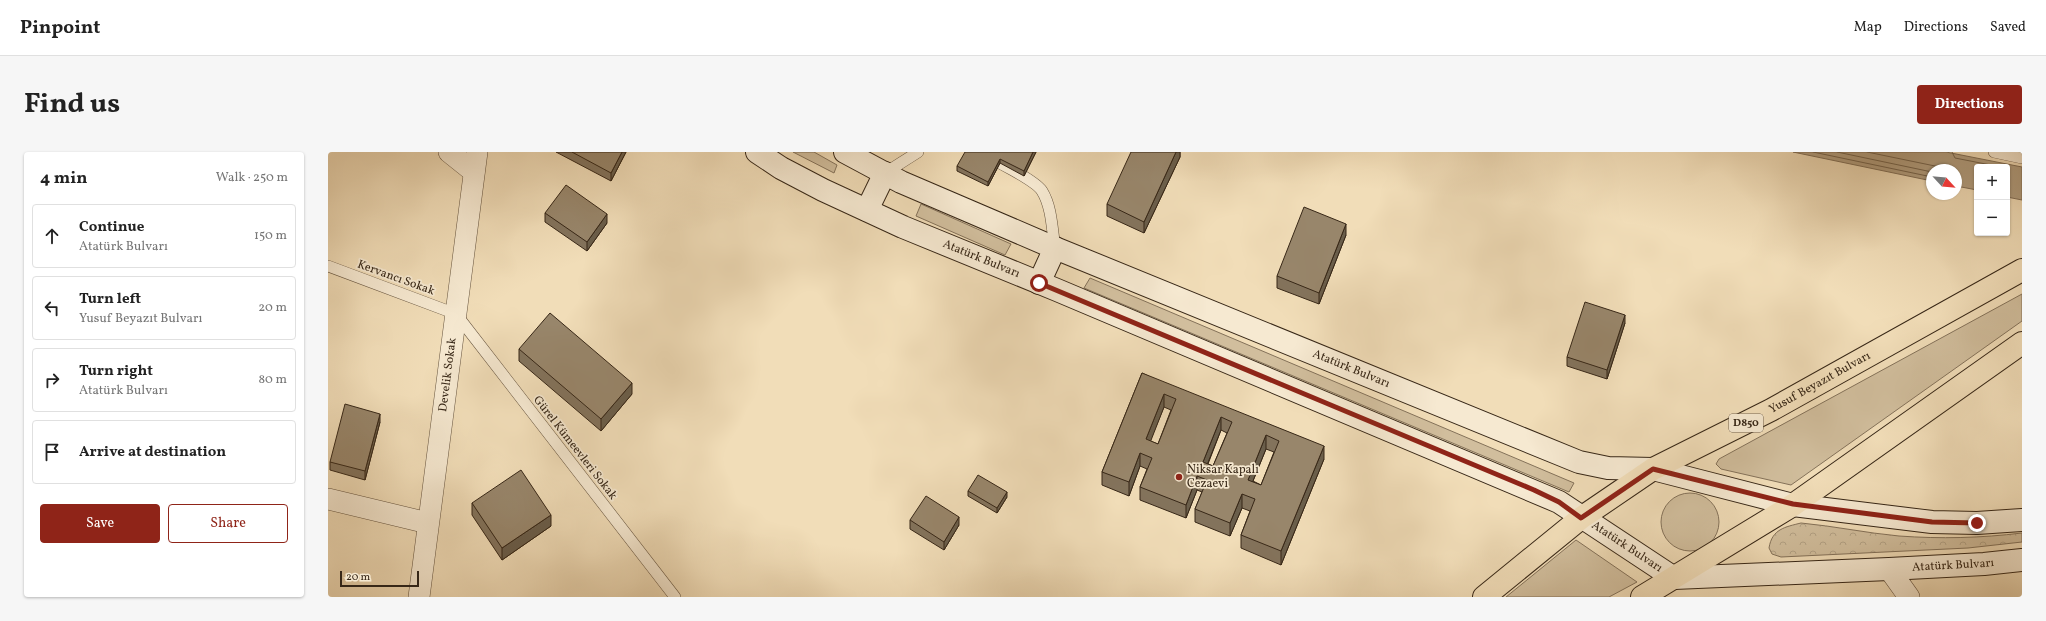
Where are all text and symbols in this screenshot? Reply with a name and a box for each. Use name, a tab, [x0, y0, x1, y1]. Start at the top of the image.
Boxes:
text: Pinpoint	[20, 15, 100, 41]
text: Map	[1854, 18, 1882, 37]
text: Directions	[1904, 18, 1968, 37]
text: Saved	[1990, 18, 2026, 37]
text: Find us	[24, 85, 120, 124]
button: Directions	[1917, 85, 2022, 124]
north arrow	[1926, 164, 1962, 200]
map controls	[1974, 164, 2010, 236]
button: +	[1974, 164, 2010, 200]
text: 4 min	[40, 167, 87, 190]
text: Walk · 250 m	[216, 169, 288, 187]
button: −	[1974, 200, 2010, 236]
text: Continue	[79, 217, 144, 238]
icon: ahead	[41, 225, 63, 247]
text: 150 m	[254, 227, 287, 245]
street label: Atatürk Bulvarı	[940, 236, 1023, 282]
text: Atatürk Bulvarı	[79, 238, 168, 256]
street label: Kervancı Sokak	[355, 257, 437, 300]
route start	[1030, 274, 1048, 292]
text: Turn left	[79, 289, 141, 310]
icon: left	[41, 297, 63, 319]
text: 20 m	[258, 299, 287, 317]
text: Yusuf Beyazıt Bulvarı	[79, 310, 202, 328]
street label: Develik Sokak	[435, 337, 461, 413]
street label: Atatürk Bulvarı	[1310, 346, 1393, 392]
street label: Yusuf Beyazıt Bulvarı	[1766, 348, 1874, 418]
text: Turn right	[79, 361, 153, 382]
icon: right	[41, 369, 63, 391]
text: 80 m	[258, 371, 287, 389]
text: Atatürk Bulvarı	[79, 382, 168, 400]
street label: Gürel Kümeevleri Sokak	[529, 393, 621, 504]
road number: D850	[1729, 414, 1763, 432]
icon: arrive	[41, 441, 63, 463]
text: Arrive at destination	[79, 442, 226, 463]
place label: Niksar Kapalı Cezaevi	[1187, 462, 1259, 492]
marker: Niksar Kapalı Cezaevi	[1174, 472, 1184, 482]
button: Save	[40, 504, 160, 543]
button: Share	[168, 504, 288, 543]
route end	[1968, 514, 1986, 532]
street label: Atatürk Bulvarı	[1588, 518, 1666, 576]
street label: Atatürk Bulvarı	[1912, 555, 1995, 576]
scale bar	[340, 569, 419, 588]
text: 20 m	[346, 570, 370, 585]

